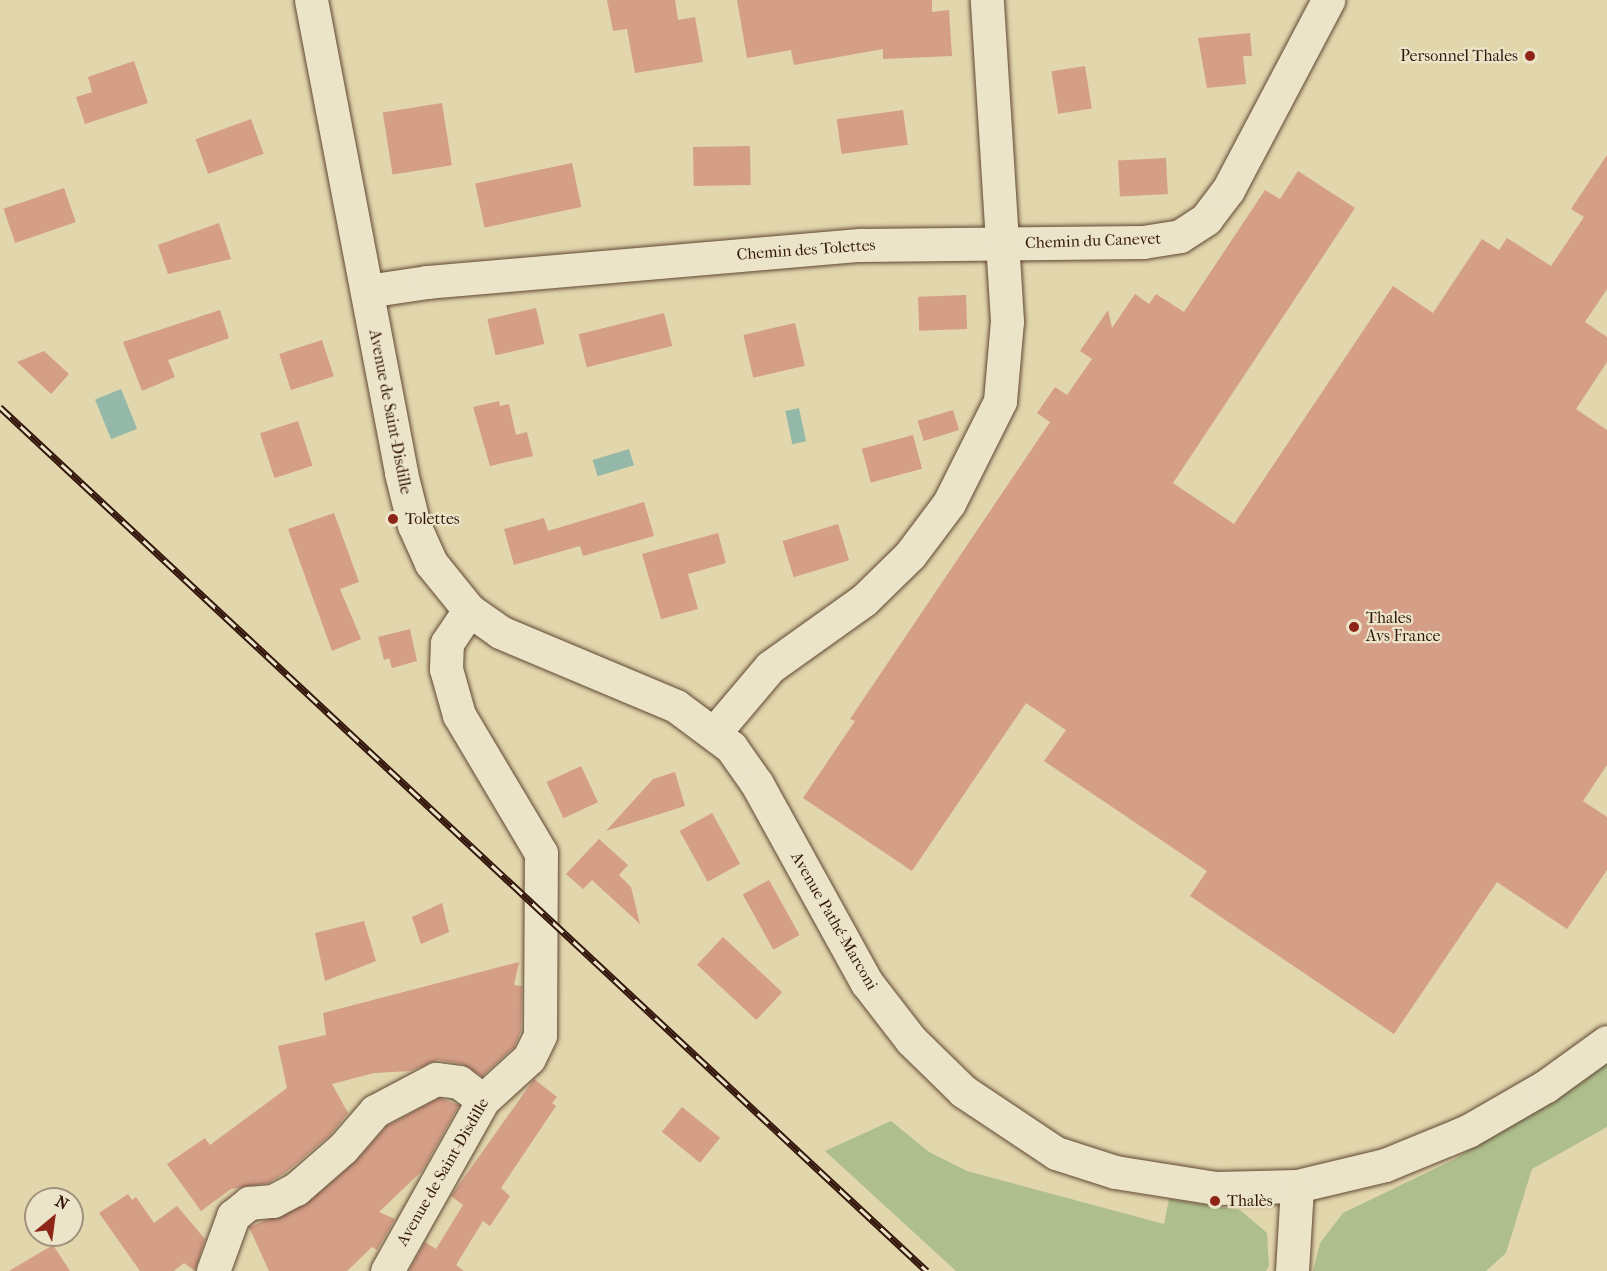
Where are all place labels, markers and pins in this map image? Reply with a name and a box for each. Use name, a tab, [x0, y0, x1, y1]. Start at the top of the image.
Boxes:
place label: Personnel Thales	[1400, 46, 1518, 66]
marker: Personnel Thales	[1523, 49, 1537, 63]
place label: Tolettes	[405, 509, 460, 529]
marker: Tolettes	[386, 512, 400, 526]
place label: Thales Avs France	[1366, 608, 1440, 646]
marker: Thales Avs France	[1347, 620, 1361, 634]
place label: Thalès	[1227, 1191, 1273, 1211]
marker: Thalès	[1208, 1194, 1222, 1208]

